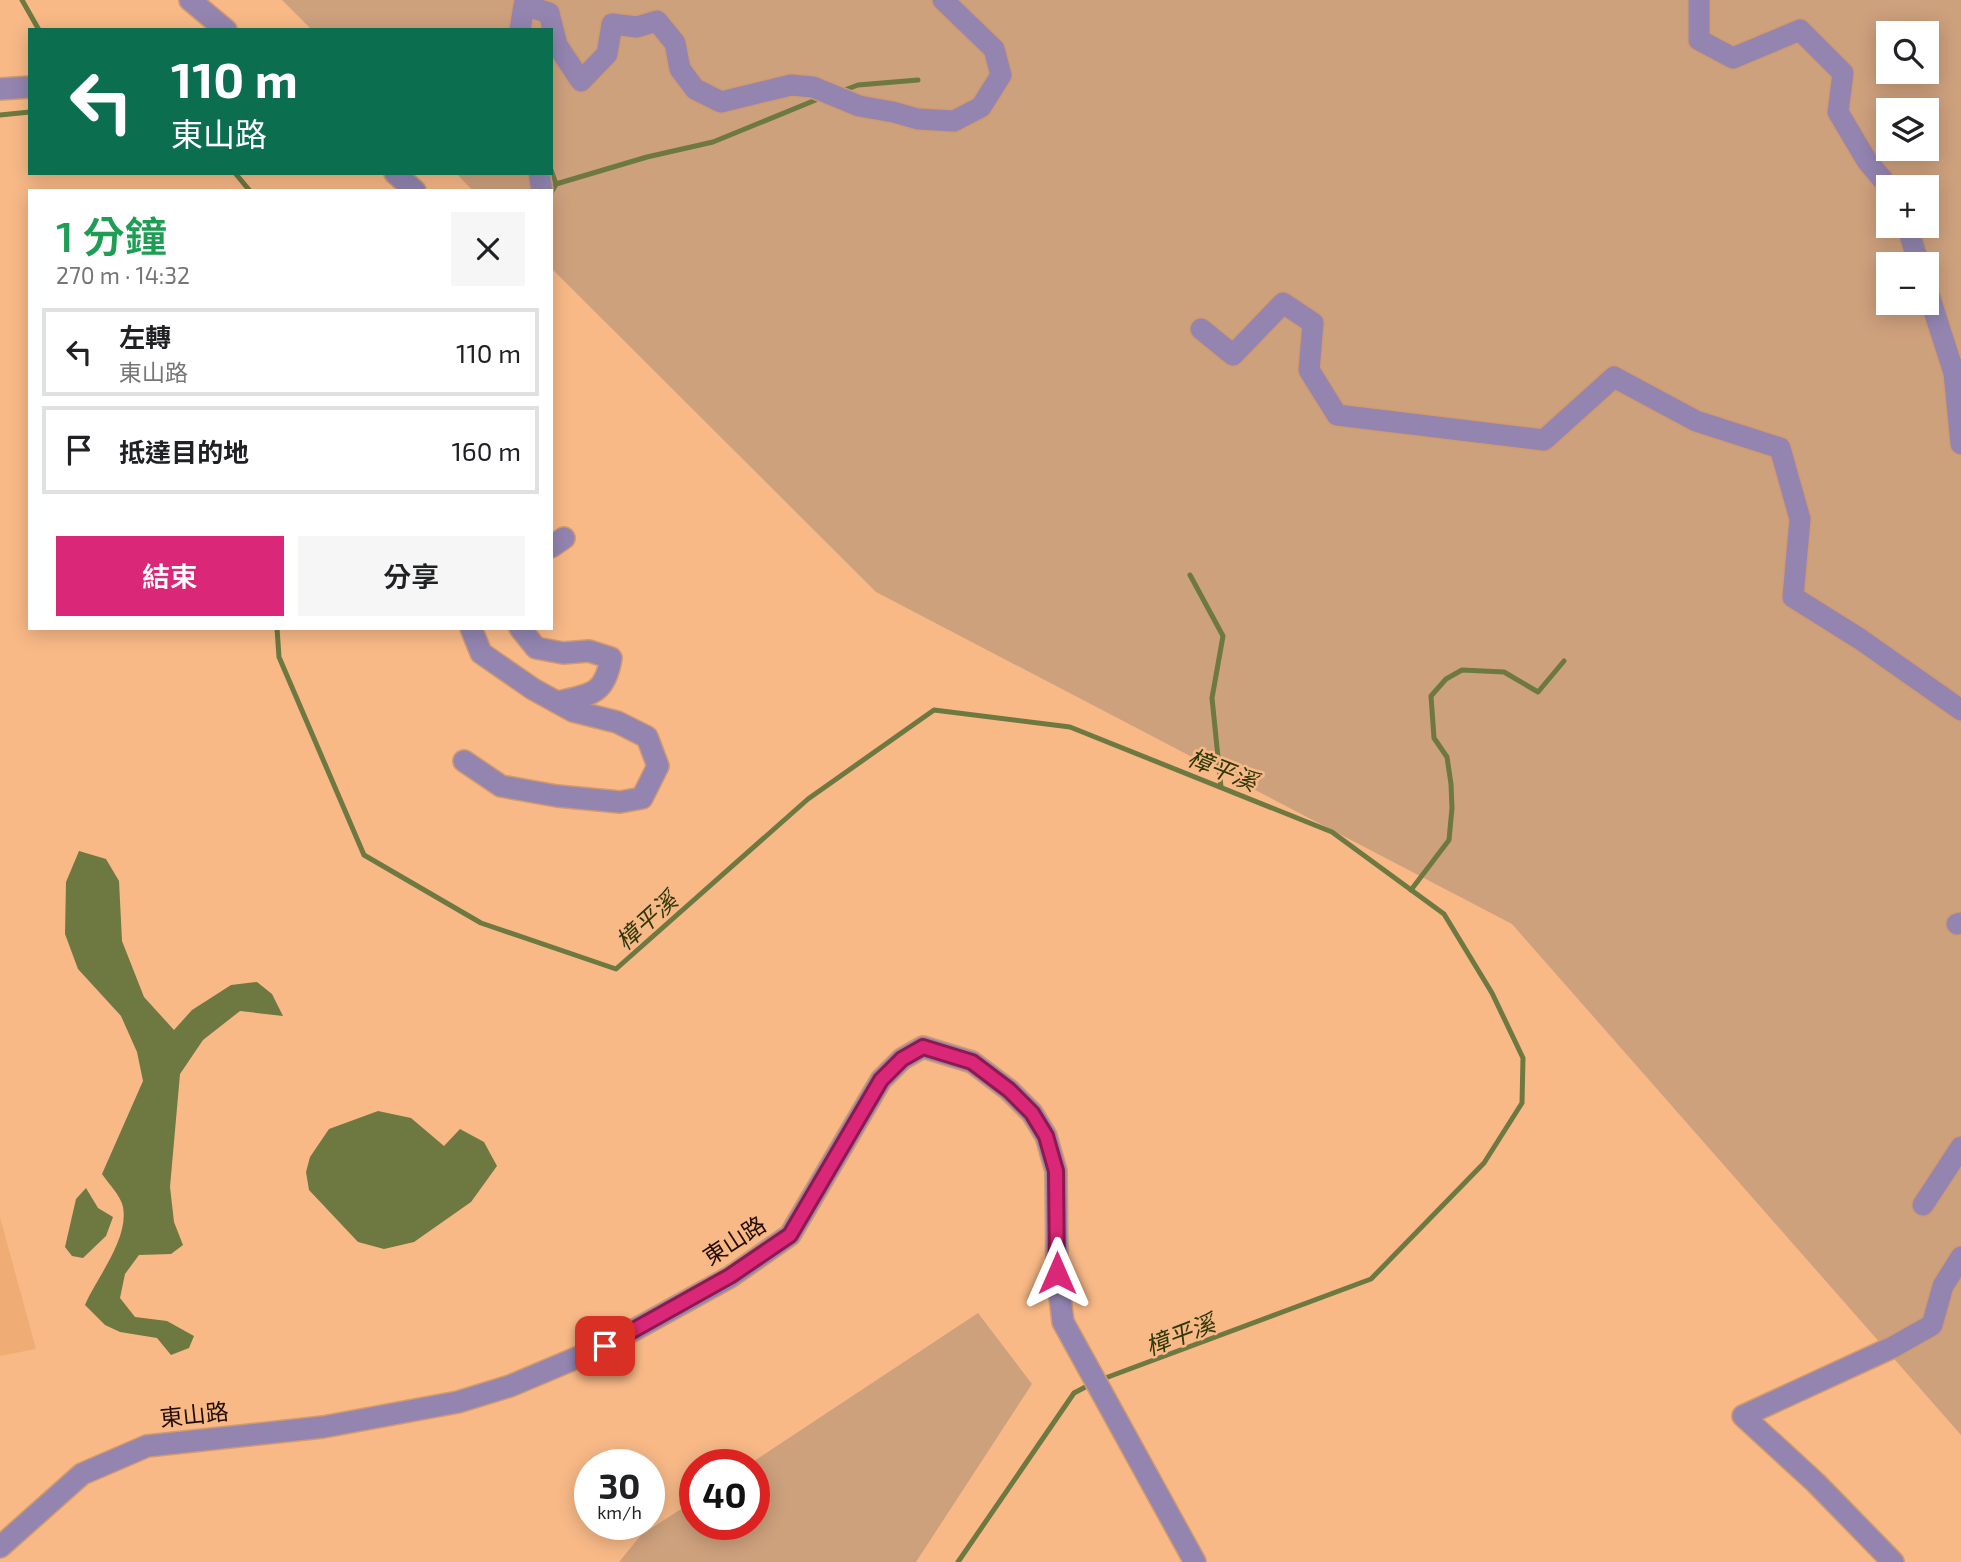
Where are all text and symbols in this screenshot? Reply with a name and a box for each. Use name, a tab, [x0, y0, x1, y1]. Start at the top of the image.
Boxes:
map controls	[1876, 21, 1939, 315]
button: search	[1876, 21, 1939, 84]
text: 110 m	[171, 49, 298, 108]
icon: left	[56, 56, 147, 147]
button: layers	[1876, 98, 1939, 161]
text: 東山路	[171, 114, 267, 152]
button: +	[1876, 175, 1939, 238]
text: 1 分鐘	[56, 210, 167, 260]
button: close	[451, 212, 525, 286]
button: −	[1876, 252, 1939, 315]
text: 270 m · 14:32	[56, 261, 190, 289]
text: 左轉	[119, 321, 171, 352]
icon: left	[60, 333, 98, 371]
text: 110 m	[456, 337, 521, 368]
text: 東山路	[119, 358, 188, 386]
icon: arrive	[60, 431, 98, 469]
text: 160 m	[452, 435, 521, 466]
text: 抵達目的地	[119, 436, 249, 467]
button: 結束	[56, 536, 284, 616]
button: 分享	[298, 536, 525, 616]
water label: 樟平溪	[1184, 742, 1265, 797]
water label: 樟平溪	[610, 883, 685, 955]
street label: 東山路	[697, 1209, 771, 1271]
position arrow	[1020, 1236, 1094, 1310]
water label: 樟平溪	[1141, 1306, 1222, 1360]
pin	[575, 1316, 635, 1376]
icon: arrive	[586, 1327, 624, 1365]
street label: 東山路	[158, 1396, 230, 1432]
speed limit sign: 40	[679, 1449, 770, 1540]
text: 30	[599, 1464, 640, 1506]
text: km/h	[597, 1501, 642, 1523]

